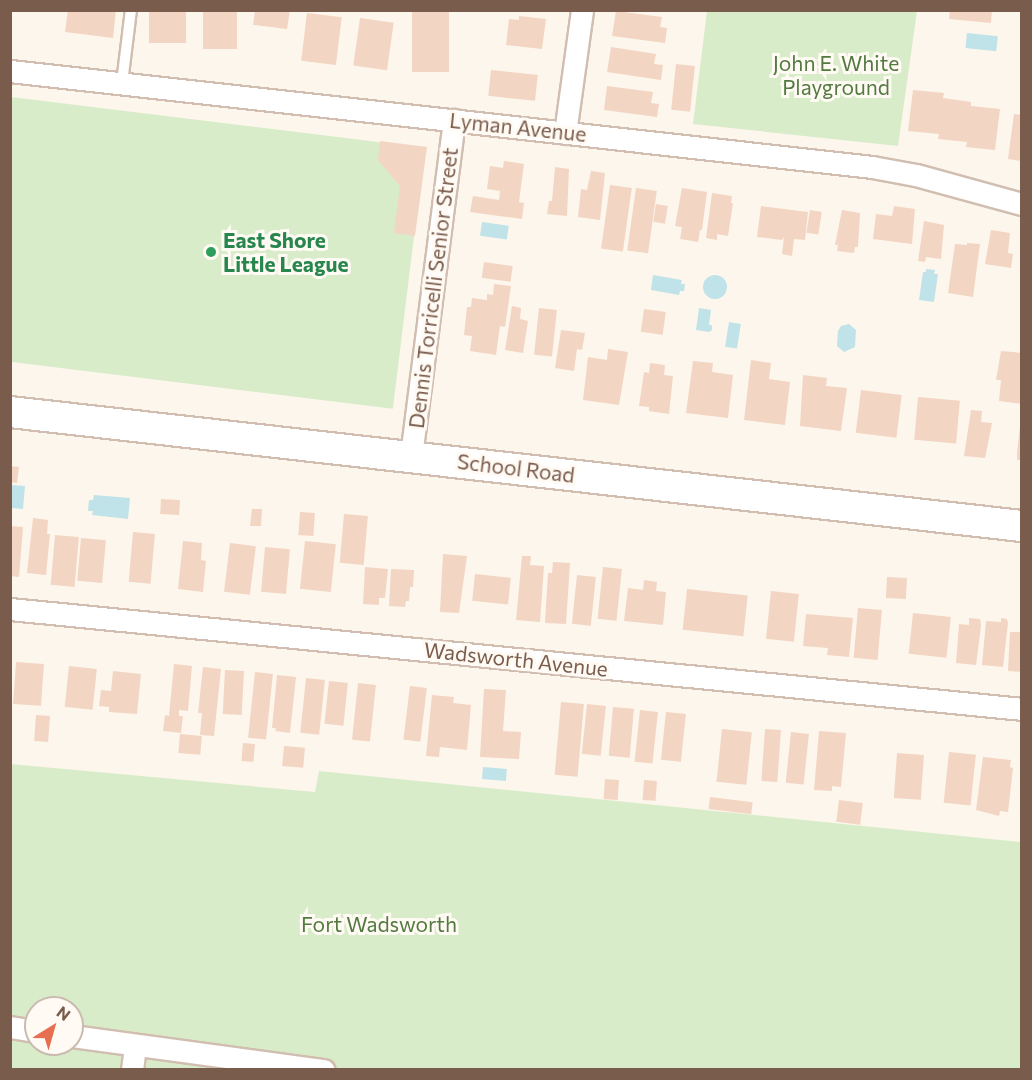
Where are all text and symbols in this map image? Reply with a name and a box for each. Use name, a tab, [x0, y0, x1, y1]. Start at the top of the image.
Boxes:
park label: John E. White Playground	[773, 50, 899, 100]
street label: Lyman Avenue	[448, 107, 588, 147]
street label: Dennis Torricelli Senior Street	[403, 146, 463, 430]
place label: East Shore Little League	[223, 227, 348, 277]
marker: East Shore Little League	[204, 245, 218, 259]
street label: School Road	[456, 448, 576, 488]
street label: Wadsworth Avenue	[423, 637, 609, 681]
park label: Fort Wadsworth	[301, 911, 457, 937]
north arrow	[24, 996, 84, 1056]
text: N	[53, 1002, 74, 1024]

